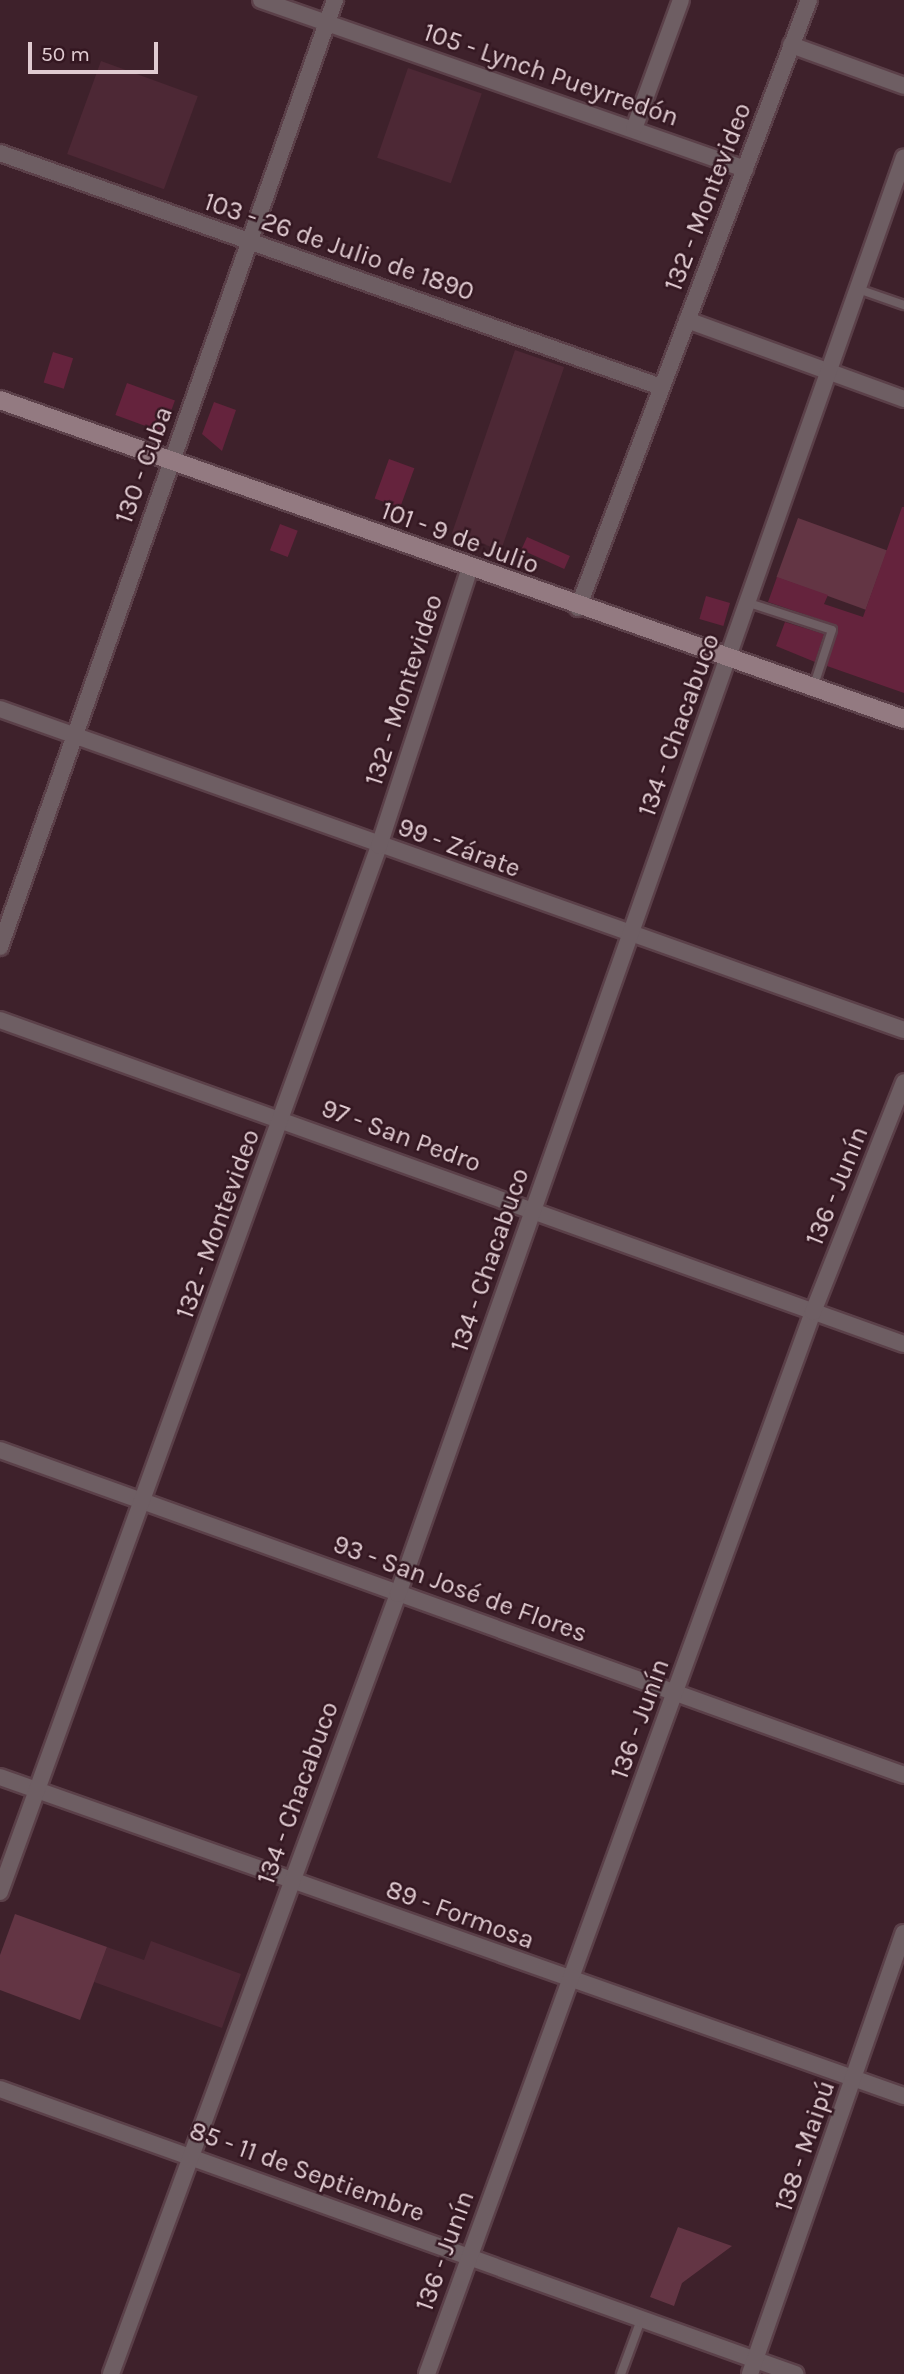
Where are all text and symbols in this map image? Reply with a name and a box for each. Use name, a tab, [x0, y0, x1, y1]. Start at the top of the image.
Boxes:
street label: 105 - Lynch Pueyrredón	[419, 17, 683, 133]
scale bar	[32, 28, 161, 72]
text: 50 m	[41, 42, 90, 66]
street label: 132 - Montevideo	[658, 98, 758, 296]
street label: 103 - 26 de Julio de 1890	[200, 186, 478, 308]
street label: 130 - Cuba	[108, 402, 180, 528]
street label: 101 - 9 de Julio	[377, 495, 543, 581]
street label: 132 - Montevideo	[358, 590, 450, 790]
street label: 134 - Chacabuco	[631, 629, 727, 821]
street label: 99 - Zárate	[393, 811, 525, 885]
street label: 97 - San Pedro	[317, 1093, 485, 1179]
street label: 136 - Junín	[799, 1122, 875, 1250]
street label: 132 - Montevideo	[169, 1125, 267, 1323]
street label: 134 - Chacabuco	[444, 1164, 536, 1356]
street label: 93 - San José de Flores	[329, 1528, 591, 1650]
street label: 136 - Junín	[604, 1655, 676, 1783]
street label: 134 - Chacabuco	[250, 1697, 346, 1889]
street label: 89 - Formosa	[382, 1874, 538, 1956]
street label: 138 - Maipú	[768, 2076, 842, 2216]
street label: 85 - 11 de Septiembre	[185, 2115, 429, 2229]
street label: 136 - Junín	[409, 2187, 481, 2315]

